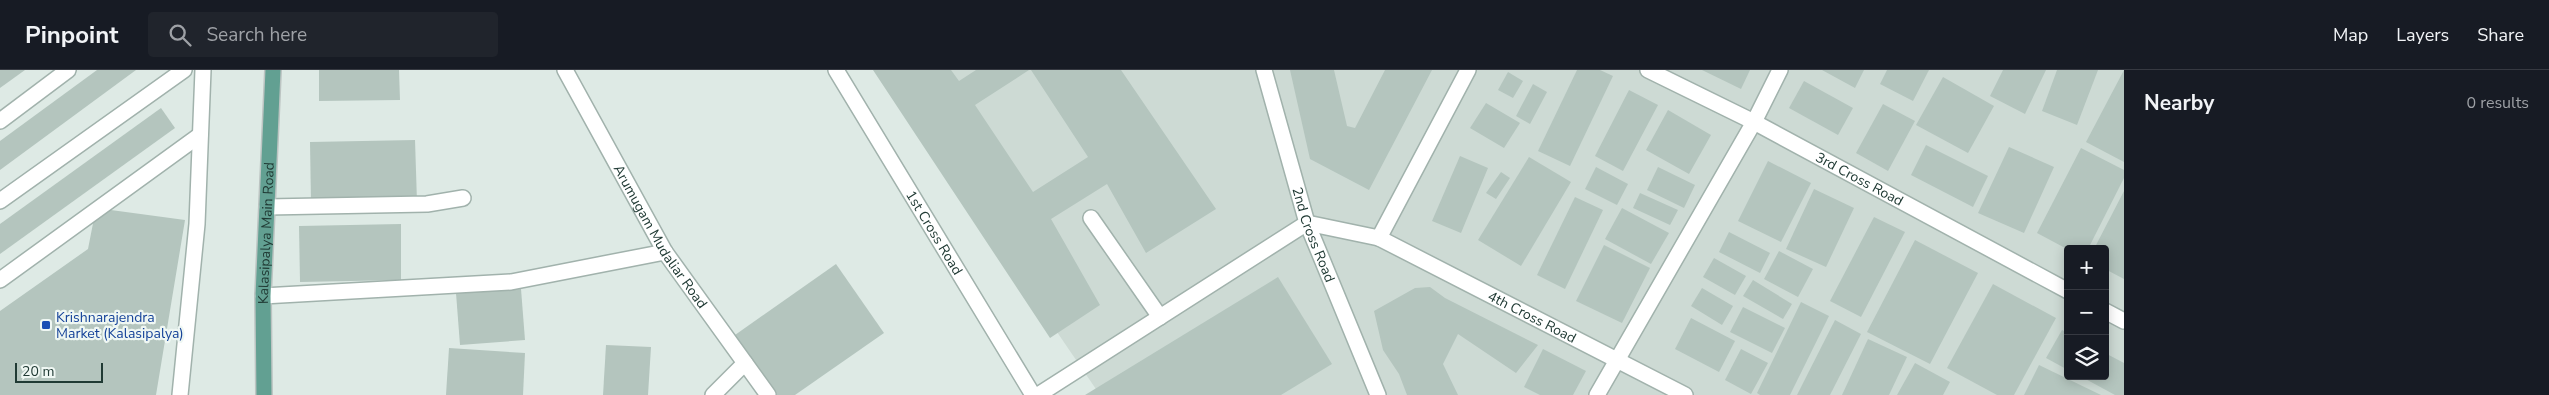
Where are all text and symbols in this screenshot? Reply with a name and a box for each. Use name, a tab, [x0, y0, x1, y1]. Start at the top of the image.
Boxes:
search box	[148, 12, 498, 57]
text: Pinpoint	[25, 19, 118, 51]
icon: search	[166, 21, 194, 49]
text: Search here	[206, 22, 307, 48]
text: Map	[2333, 23, 2368, 47]
text: Layers	[2396, 23, 2449, 47]
text: Share	[2477, 23, 2524, 47]
text: Nearby	[2144, 89, 2214, 117]
text: 0 results	[2467, 92, 2529, 114]
street label: 3rd Cross Road	[1812, 147, 1907, 210]
street label: Arumugam Mudaliar Road	[609, 161, 712, 312]
street label: Kalasipalya Main Road	[253, 162, 278, 304]
street label: 2nd Cross Road	[1288, 185, 1340, 285]
street label: 1st Cross Road	[902, 187, 967, 278]
map controls	[2064, 245, 2109, 380]
button: +	[2064, 245, 2109, 290]
street label: 4th Cross Road	[1485, 286, 1580, 347]
button: −	[2064, 290, 2109, 335]
place label: Krishnarajendra Market (Kalasipalya)	[56, 308, 184, 343]
marker: Krishnarajendra Market (Kalasipalya)	[40, 319, 52, 331]
button: layers	[2064, 335, 2109, 380]
scale bar	[15, 360, 102, 383]
text: 20 m	[22, 362, 54, 381]

